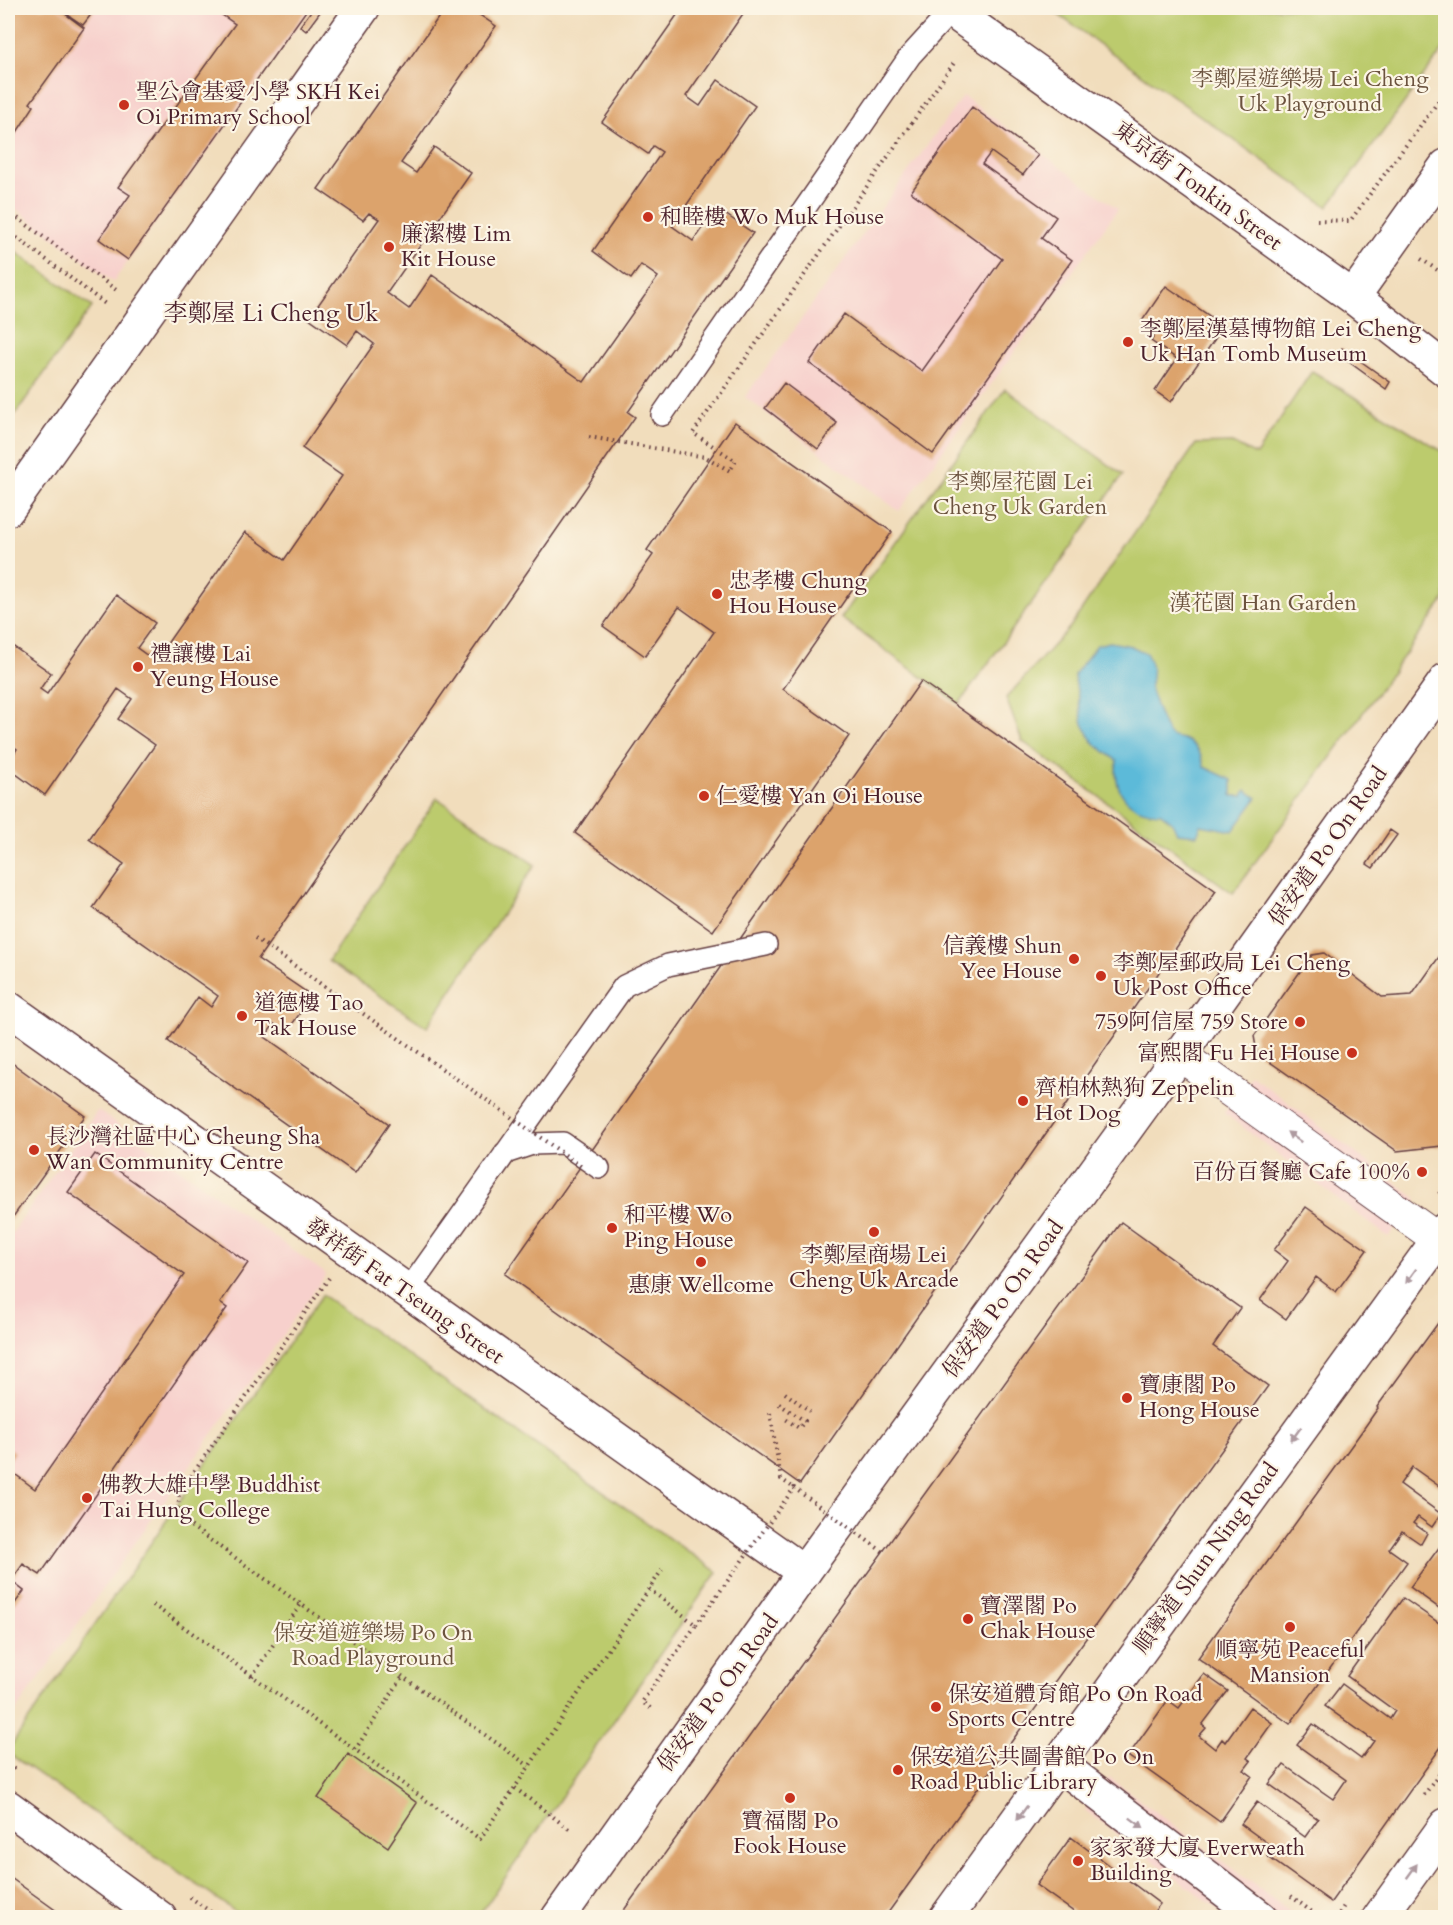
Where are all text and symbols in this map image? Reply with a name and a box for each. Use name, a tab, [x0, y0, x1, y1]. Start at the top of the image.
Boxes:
park label: 李鄭屋遊樂場 Lei Cheng Uk Playground	[1191, 64, 1429, 119]
place label: 聖公會基愛小學 SKH Kei Oi Primary School	[136, 77, 380, 132]
marker: 聖公會基愛小學 SKH Kei Oi Primary School	[117, 98, 131, 112]
street label: 東京街 Tonkin Street	[1108, 115, 1288, 257]
place label: 和睦樓 Wo Muk House	[660, 202, 884, 232]
marker: 和睦樓 Wo Muk House	[641, 210, 655, 224]
place label: 廉潔樓 Lim Kit House	[401, 219, 511, 274]
marker: 廉潔樓 Lim Kit House	[382, 240, 396, 254]
district label: 李鄭屋 Li Cheng Uk	[164, 297, 378, 330]
place label: 李鄭屋漢墓博物館 Lei Cheng Uk Han Tomb Museum	[1140, 314, 1422, 369]
marker: 李鄭屋漢墓博物館 Lei Cheng Uk Han Tomb Museum	[1121, 335, 1135, 349]
park label: 李鄭屋花園 Lei Cheng Uk Garden	[933, 467, 1108, 522]
place label: 忠孝樓 Chung Hou House	[729, 566, 867, 621]
marker: 忠孝樓 Chung Hou House	[710, 587, 724, 601]
park label: 漢花園 Han Garden	[1169, 588, 1357, 618]
place label: 禮讓樓 Lai Yeung House	[150, 639, 279, 694]
marker: 禮讓樓 Lai Yeung House	[131, 660, 145, 674]
street label: 保安道 Po On Road	[1262, 760, 1395, 932]
place label: 仁愛樓 Yan Oi House	[716, 781, 923, 811]
marker: 仁愛樓 Yan Oi House	[697, 789, 711, 803]
place label: 信義樓 Shun Yee House	[942, 931, 1062, 986]
place label: 李鄭屋郵政局 Lei Cheng Uk Post Office	[1113, 948, 1351, 1003]
marker: 信義樓 Shun Yee House	[1067, 952, 1081, 966]
marker: 李鄭屋郵政局 Lei Cheng Uk Post Office	[1094, 969, 1108, 983]
place label: 道德樓 Tao Tak House	[254, 988, 364, 1043]
place label: 759阿信屋 759 Store	[1095, 1007, 1288, 1037]
marker: 道德樓 Tao Tak House	[235, 1009, 249, 1023]
marker: 759阿信屋 759 Store	[1293, 1015, 1307, 1029]
place label: 富熙閣 Fu Hei House	[1137, 1038, 1340, 1068]
marker: 富熙閣 Fu Hei House	[1345, 1046, 1359, 1060]
place label: 齊柏林熱狗 Zeppelin Hot Dog	[1035, 1073, 1235, 1128]
marker: 齊柏林熱狗 Zeppelin Hot Dog	[1016, 1094, 1030, 1108]
place label: 長沙灣社區中心 Cheung Sha Wan Community Centre	[45, 1122, 321, 1177]
one-way arrow	[1286, 1131, 1301, 1143]
marker: 長沙灣社區中心 Cheung Sha Wan Community Centre	[27, 1143, 41, 1157]
place label: 百份百餐廳 Cafe 100%	[1193, 1157, 1410, 1187]
marker: 百份百餐廳 Cafe 100%	[1415, 1165, 1429, 1179]
place label: 和平樓 Wo Ping House	[624, 1200, 734, 1255]
street label: 發祥街 Fat Tseung Street	[300, 1211, 510, 1371]
street label: 保安道 Po On Road	[935, 1214, 1071, 1384]
marker: 和平樓 Wo Ping House	[605, 1221, 619, 1235]
marker: 李鄭屋商場 Lei Cheng Uk Arcade	[867, 1225, 881, 1239]
place label: 李鄭屋商場 Lei Cheng Uk Arcade	[789, 1240, 959, 1295]
marker: 惠康 Wellcome	[694, 1255, 708, 1269]
one-way arrow	[1405, 1268, 1417, 1284]
place label: 惠康 Wellcome	[628, 1270, 774, 1300]
place label: 寶康閣 Po Hong House	[1139, 1370, 1260, 1425]
marker: 寶康閣 Po Hong House	[1120, 1391, 1134, 1405]
one-way arrow	[1291, 1427, 1303, 1442]
street label: 順寧道 Shun Ning Road	[1126, 1456, 1286, 1660]
place label: 佛教大雄中學 Buddhist Tai Hung College	[99, 1470, 320, 1525]
marker: 佛教大雄中學 Buddhist Tai Hung College	[80, 1491, 94, 1505]
place label: 寶澤閣 Po Chak House	[980, 1591, 1096, 1646]
street label: 保安道 Po On Road	[650, 1608, 786, 1778]
marker: 寶澤閣 Po Chak House	[961, 1612, 975, 1626]
park label: 保安道遊樂場 Po On Road Playground	[273, 1618, 474, 1673]
marker: 順寧苑 Peaceful Mansion	[1283, 1620, 1297, 1634]
place label: 順寧苑 Peaceful Mansion	[1216, 1635, 1365, 1690]
place label: 保安道體育館 Po On Road Sports Centre	[948, 1679, 1203, 1734]
marker: 保安道體育館 Po On Road Sports Centre	[929, 1700, 943, 1714]
place label: 保安道公共圖書館 Po On Road Public Library	[910, 1742, 1155, 1797]
marker: 保安道公共圖書館 Po On Road Public Library	[891, 1763, 905, 1777]
marker: 寶福閣 Po Fook House	[783, 1791, 797, 1805]
one-way arrow	[1016, 1805, 1028, 1820]
place label: 寶福閣 Po Fook House	[733, 1806, 847, 1861]
one-way arrow	[1129, 1817, 1145, 1830]
place label: 家家發大廈 Everweath Building	[1090, 1833, 1305, 1888]
marker: 家家發大廈 Everweath Building	[1071, 1854, 1085, 1868]
one-way arrow	[1406, 1864, 1418, 1880]

